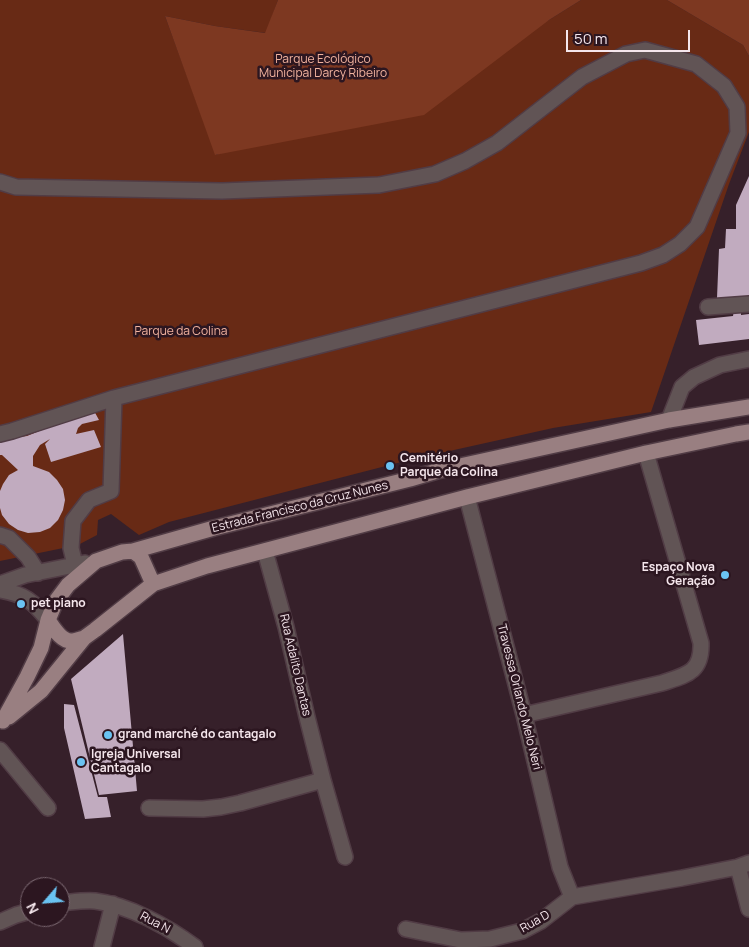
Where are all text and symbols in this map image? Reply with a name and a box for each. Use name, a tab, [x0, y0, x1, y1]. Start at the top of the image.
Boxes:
scale bar	[569, 20, 693, 52]
text: 50 m	[574, 28, 608, 49]
park label: Parque Ecológico Municipal Darcy Ribeiro	[259, 53, 387, 81]
park label: Parque da Colina	[135, 325, 227, 339]
place label: Cemitério Parque da Colina	[400, 452, 498, 480]
marker: Cemitério Parque da Colina	[384, 460, 396, 472]
street label: Estrada Francisco da Cruz Nunes	[210, 478, 390, 536]
place label: Espaço Nova Geração	[642, 561, 715, 589]
marker: Espaço Nova Geração	[719, 569, 731, 581]
place label: pet piano	[31, 597, 86, 611]
marker: pet piano	[15, 598, 27, 610]
street label: Rua Adalito Dantas	[276, 613, 314, 717]
street label: Travessa Orlando Melo Neri	[494, 623, 544, 771]
place label: grand marché do cantagalo	[118, 728, 276, 742]
marker: grand marché do cantagalo	[102, 729, 114, 741]
place label: Igreja Universal Cantagalo	[91, 748, 181, 776]
marker: Igreja Universal Cantagalo	[75, 756, 87, 768]
north arrow	[20, 877, 70, 927]
text: N	[21, 900, 43, 917]
street label: Rua D	[518, 908, 552, 936]
street label: Rua N	[138, 909, 172, 937]

